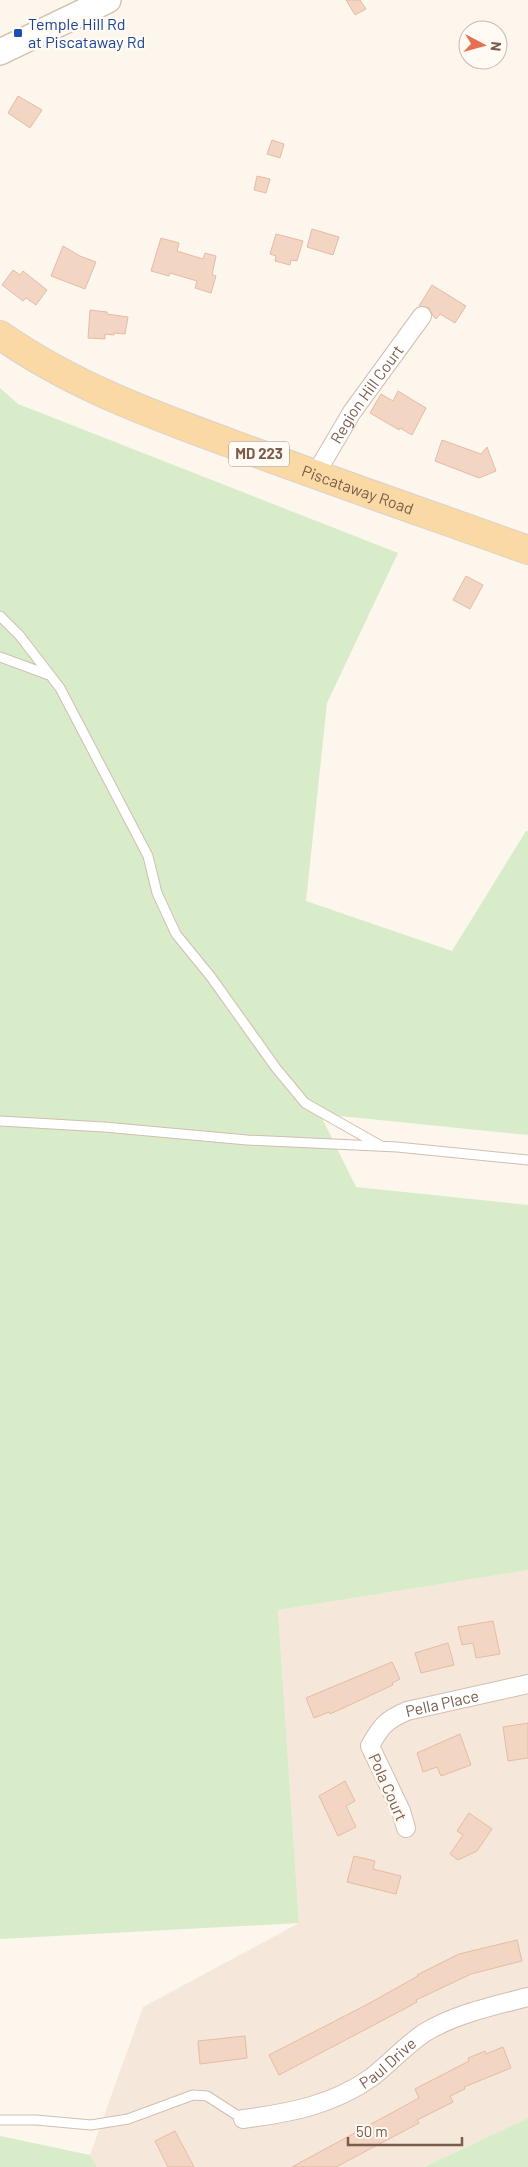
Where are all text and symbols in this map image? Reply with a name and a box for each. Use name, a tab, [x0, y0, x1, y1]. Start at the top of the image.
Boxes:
place label: Temple Hill Rd at Piscataway Rd	[28, 14, 145, 51]
north arrow	[458, 20, 508, 70]
marker: Temple Hill Rd at Piscataway Rd	[12, 27, 24, 39]
text: N	[487, 41, 505, 52]
street label: Region Hill Court	[326, 341, 407, 447]
road number: MD 223	[229, 442, 289, 466]
street label: Piscataway Road	[300, 460, 416, 518]
street label: Pella Place	[403, 1685, 480, 1720]
street label: Pola Court	[365, 1750, 412, 1823]
street label: Paul Drive	[355, 2033, 419, 2092]
scale bar	[348, 2114, 462, 2146]
text: 50 m	[356, 2122, 388, 2140]

